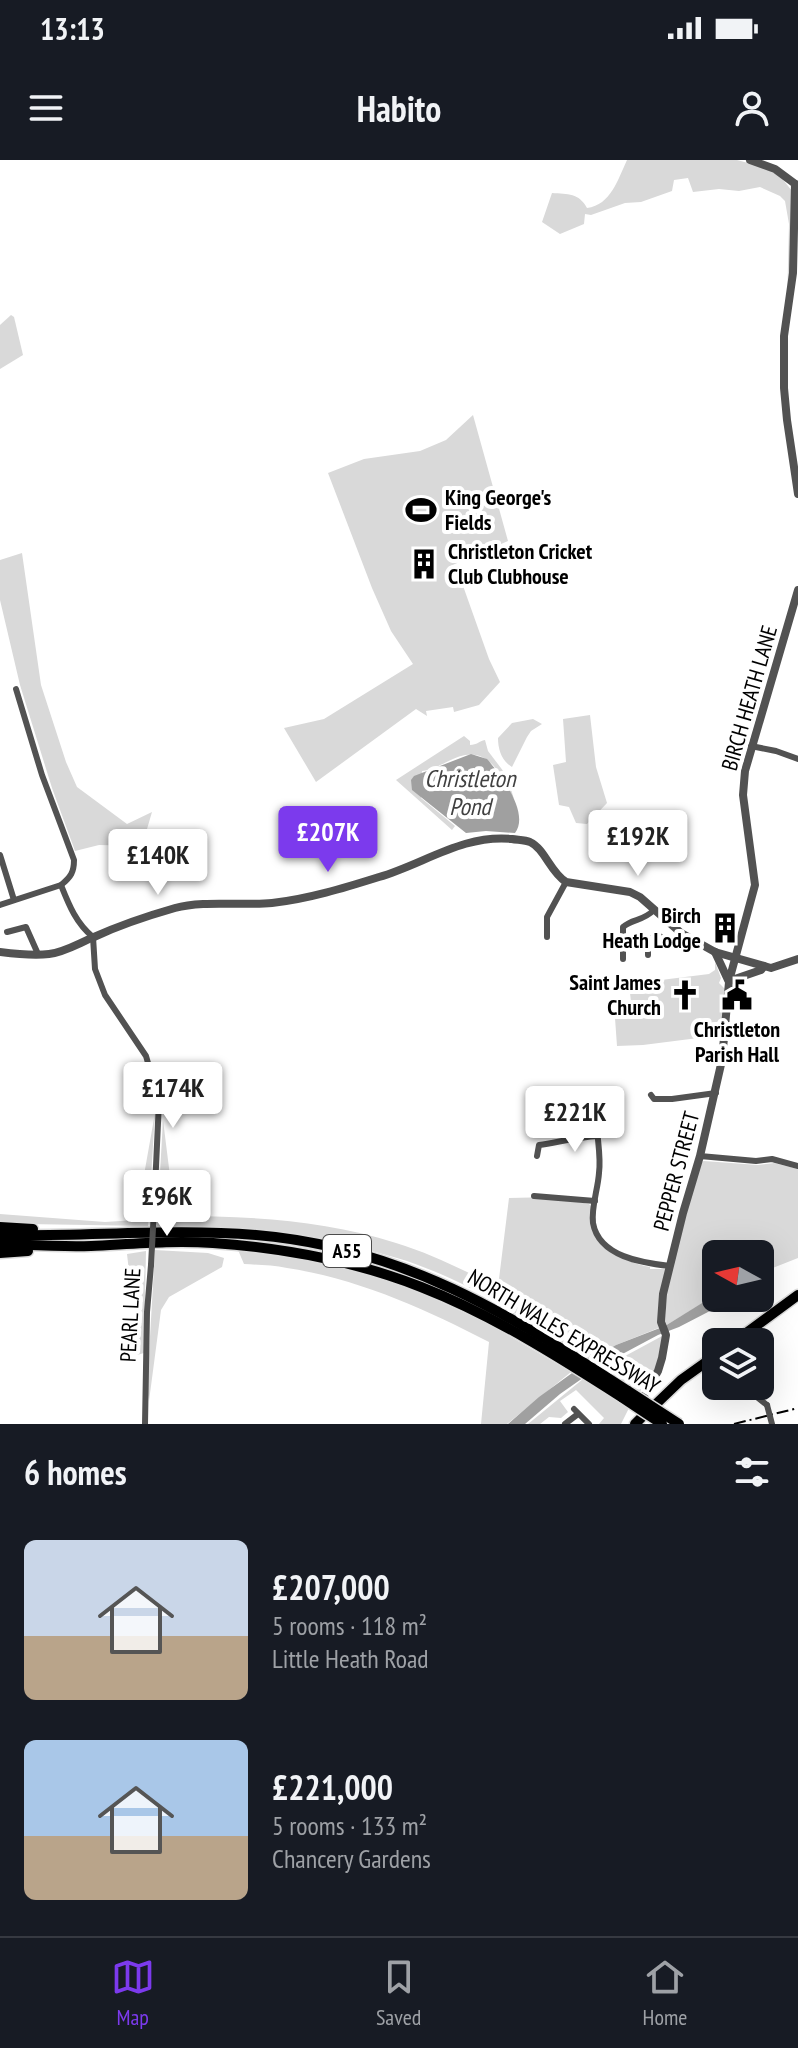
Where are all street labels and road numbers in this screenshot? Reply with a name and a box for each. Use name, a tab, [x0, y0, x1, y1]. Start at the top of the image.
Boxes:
street label: BIRCH HEATH LANE	[715, 622, 783, 774]
street label: PEPPER STREET	[647, 1108, 705, 1234]
road number: A55	[323, 1235, 371, 1267]
street label: NORTH WALES EXPRESSWAY	[463, 1263, 665, 1399]
street label: PEARL LANE	[114, 1267, 146, 1363]

